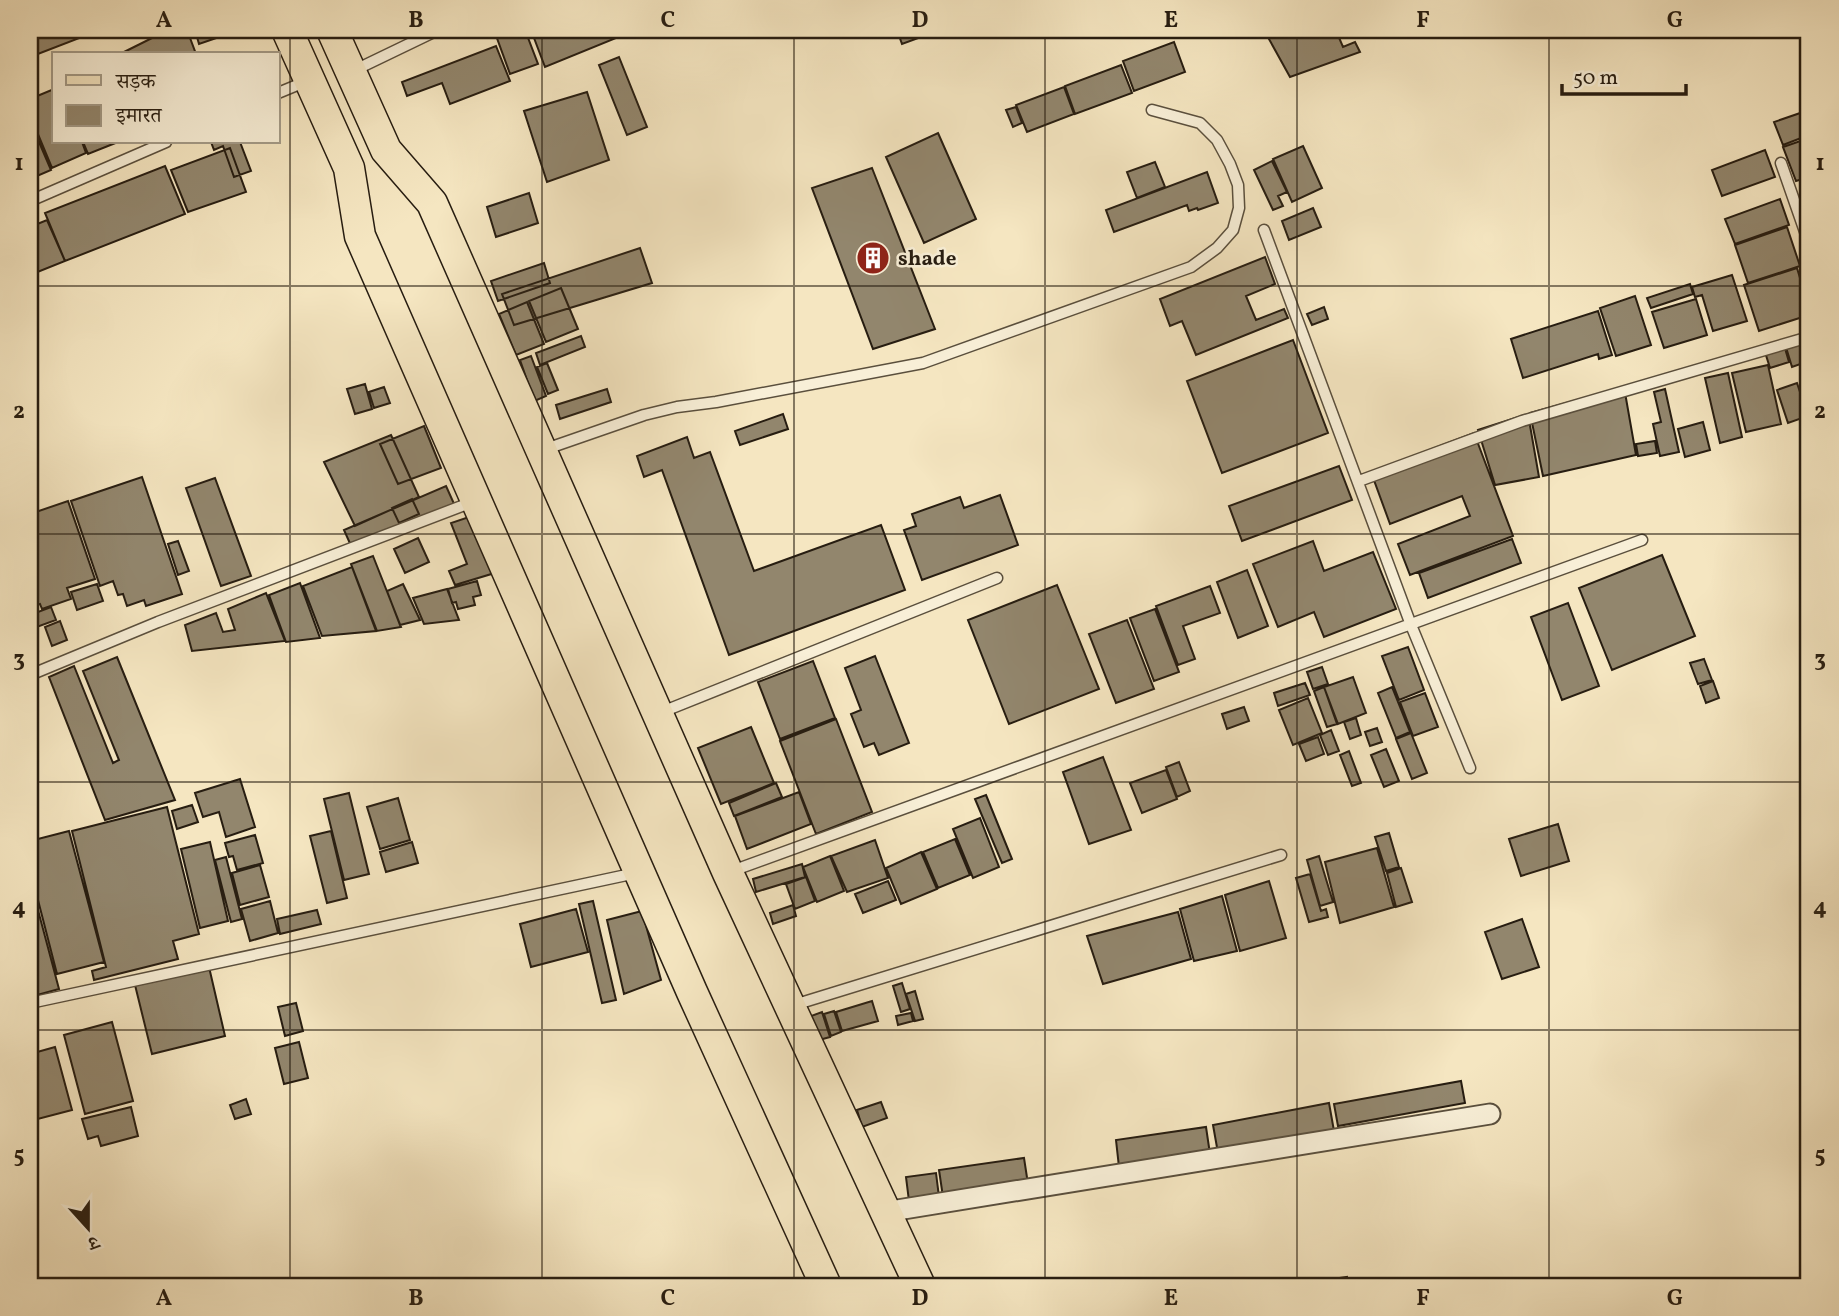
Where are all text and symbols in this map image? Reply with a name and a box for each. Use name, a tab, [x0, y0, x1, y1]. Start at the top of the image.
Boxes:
text: A	[156, 5, 172, 37]
text: B	[408, 5, 424, 37]
text: C	[661, 5, 675, 37]
text: D	[912, 5, 929, 37]
text: E	[1164, 5, 1178, 37]
text: F	[1416, 5, 1430, 37]
text: G	[1667, 5, 1683, 37]
legend	[52, 52, 280, 144]
scale bar	[1562, 52, 1687, 96]
text: 50 m	[1573, 64, 1618, 93]
text: सड़क	[115, 68, 156, 97]
text: इमारत	[115, 102, 163, 131]
text: 1	[14, 148, 24, 180]
text: 1	[1815, 148, 1825, 180]
building icon: shade	[854, 239, 892, 277]
place label: shade	[898, 245, 956, 274]
text: 2	[13, 396, 25, 428]
text: 2	[1814, 396, 1826, 428]
text: 3	[13, 644, 25, 676]
text: 3	[1814, 644, 1826, 676]
text: 4	[12, 892, 26, 924]
text: 4	[1813, 892, 1827, 924]
text: 5	[13, 1140, 25, 1172]
text: 5	[1814, 1140, 1826, 1172]
north arrow	[52, 1194, 122, 1264]
text: उ	[83, 1227, 104, 1256]
text: A	[156, 1283, 172, 1315]
text: B	[408, 1283, 424, 1315]
text: C	[661, 1283, 675, 1315]
text: D	[912, 1283, 929, 1315]
text: E	[1164, 1283, 1178, 1315]
text: F	[1416, 1283, 1430, 1315]
text: G	[1667, 1283, 1683, 1315]

